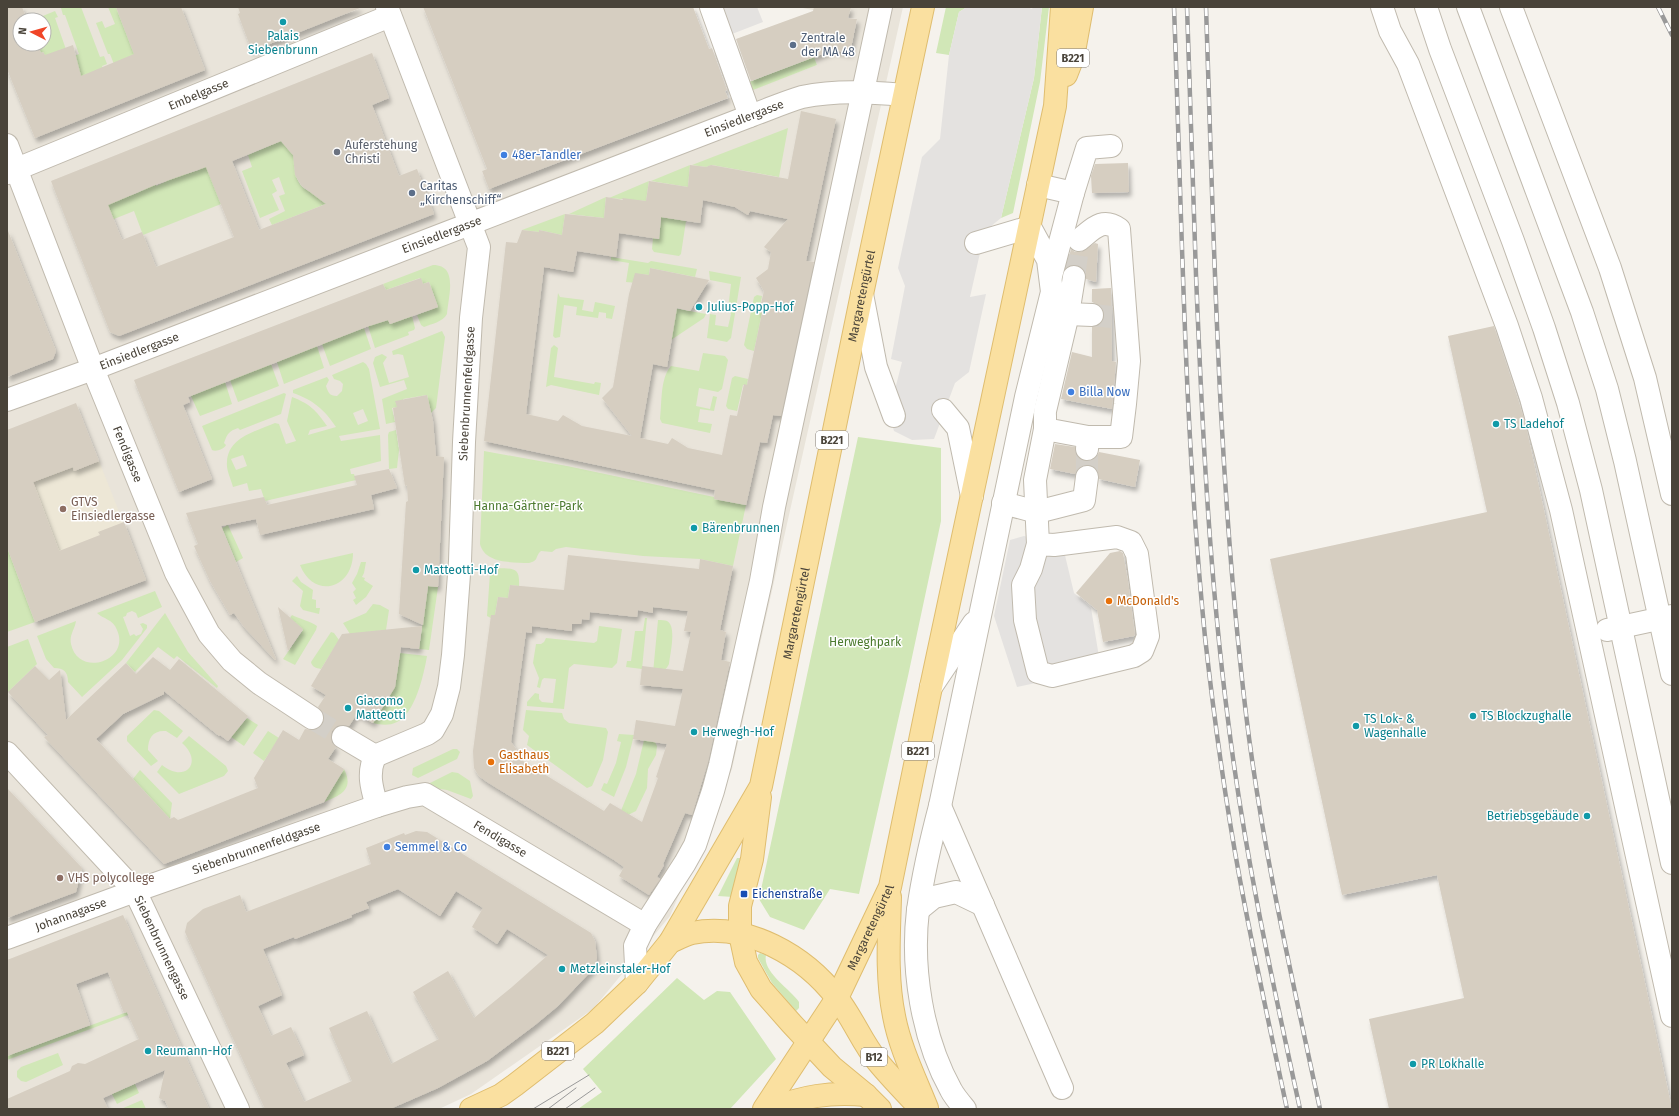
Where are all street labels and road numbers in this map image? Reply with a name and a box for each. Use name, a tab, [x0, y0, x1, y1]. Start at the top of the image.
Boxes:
road number: B221	[1057, 49, 1089, 67]
street label: Embelgasse	[166, 76, 231, 113]
street label: Einsiedlergasse	[702, 97, 786, 140]
street label: Einsiedlergasse	[400, 213, 483, 256]
street label: Margaretengürtel	[845, 248, 878, 343]
street label: Siebenbrunnenfeldgasse	[456, 326, 478, 461]
street label: Einsiedlergasse	[97, 330, 181, 373]
street label: Fendigasse	[110, 424, 145, 485]
road number: B221	[816, 431, 848, 449]
street label: Margaretengürtel	[780, 566, 813, 661]
road number: B221	[902, 742, 934, 760]
street label: Fendigasse	[471, 818, 529, 860]
street label: Siebenbrunnenfeldgasse	[190, 819, 322, 877]
street label: Margaretengürtel	[844, 883, 897, 973]
street label: Siebenbrunnengasse	[131, 893, 192, 1002]
street label: Johannagasse	[33, 895, 108, 934]
road number: B221	[542, 1042, 574, 1060]
road number: B12	[861, 1048, 887, 1066]

